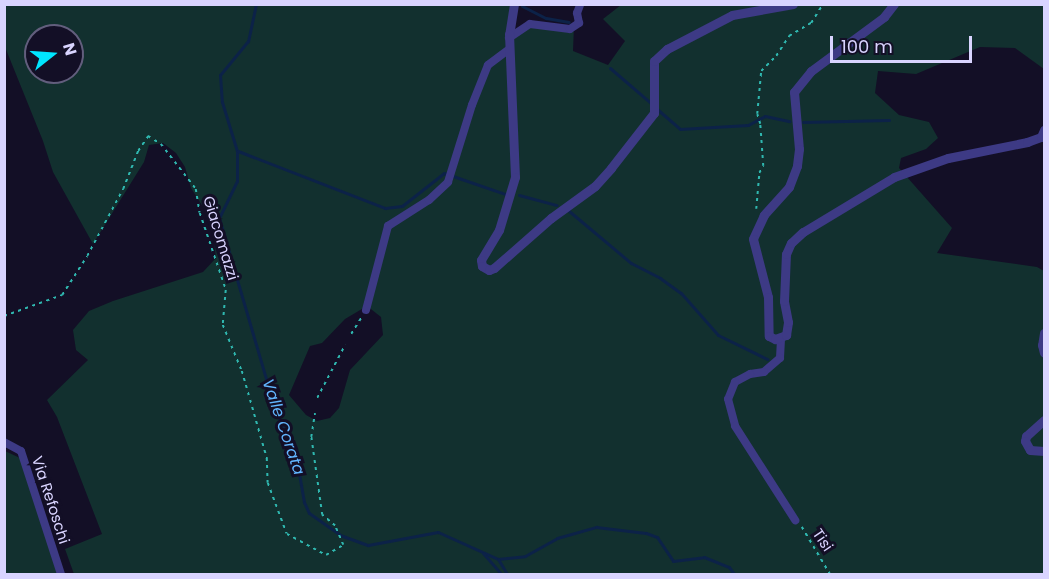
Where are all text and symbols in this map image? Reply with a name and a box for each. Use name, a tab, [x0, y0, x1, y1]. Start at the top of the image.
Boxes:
north arrow	[24, 24, 84, 84]
scale bar	[833, 24, 976, 62]
text: 100 m	[841, 34, 893, 59]
text: N	[57, 40, 83, 58]
street label: Giacomazzi	[200, 194, 242, 282]
water label: Valle Corata	[258, 377, 308, 477]
street label: Via Refoschi	[28, 454, 74, 546]
street label: Tisi	[809, 525, 837, 555]

